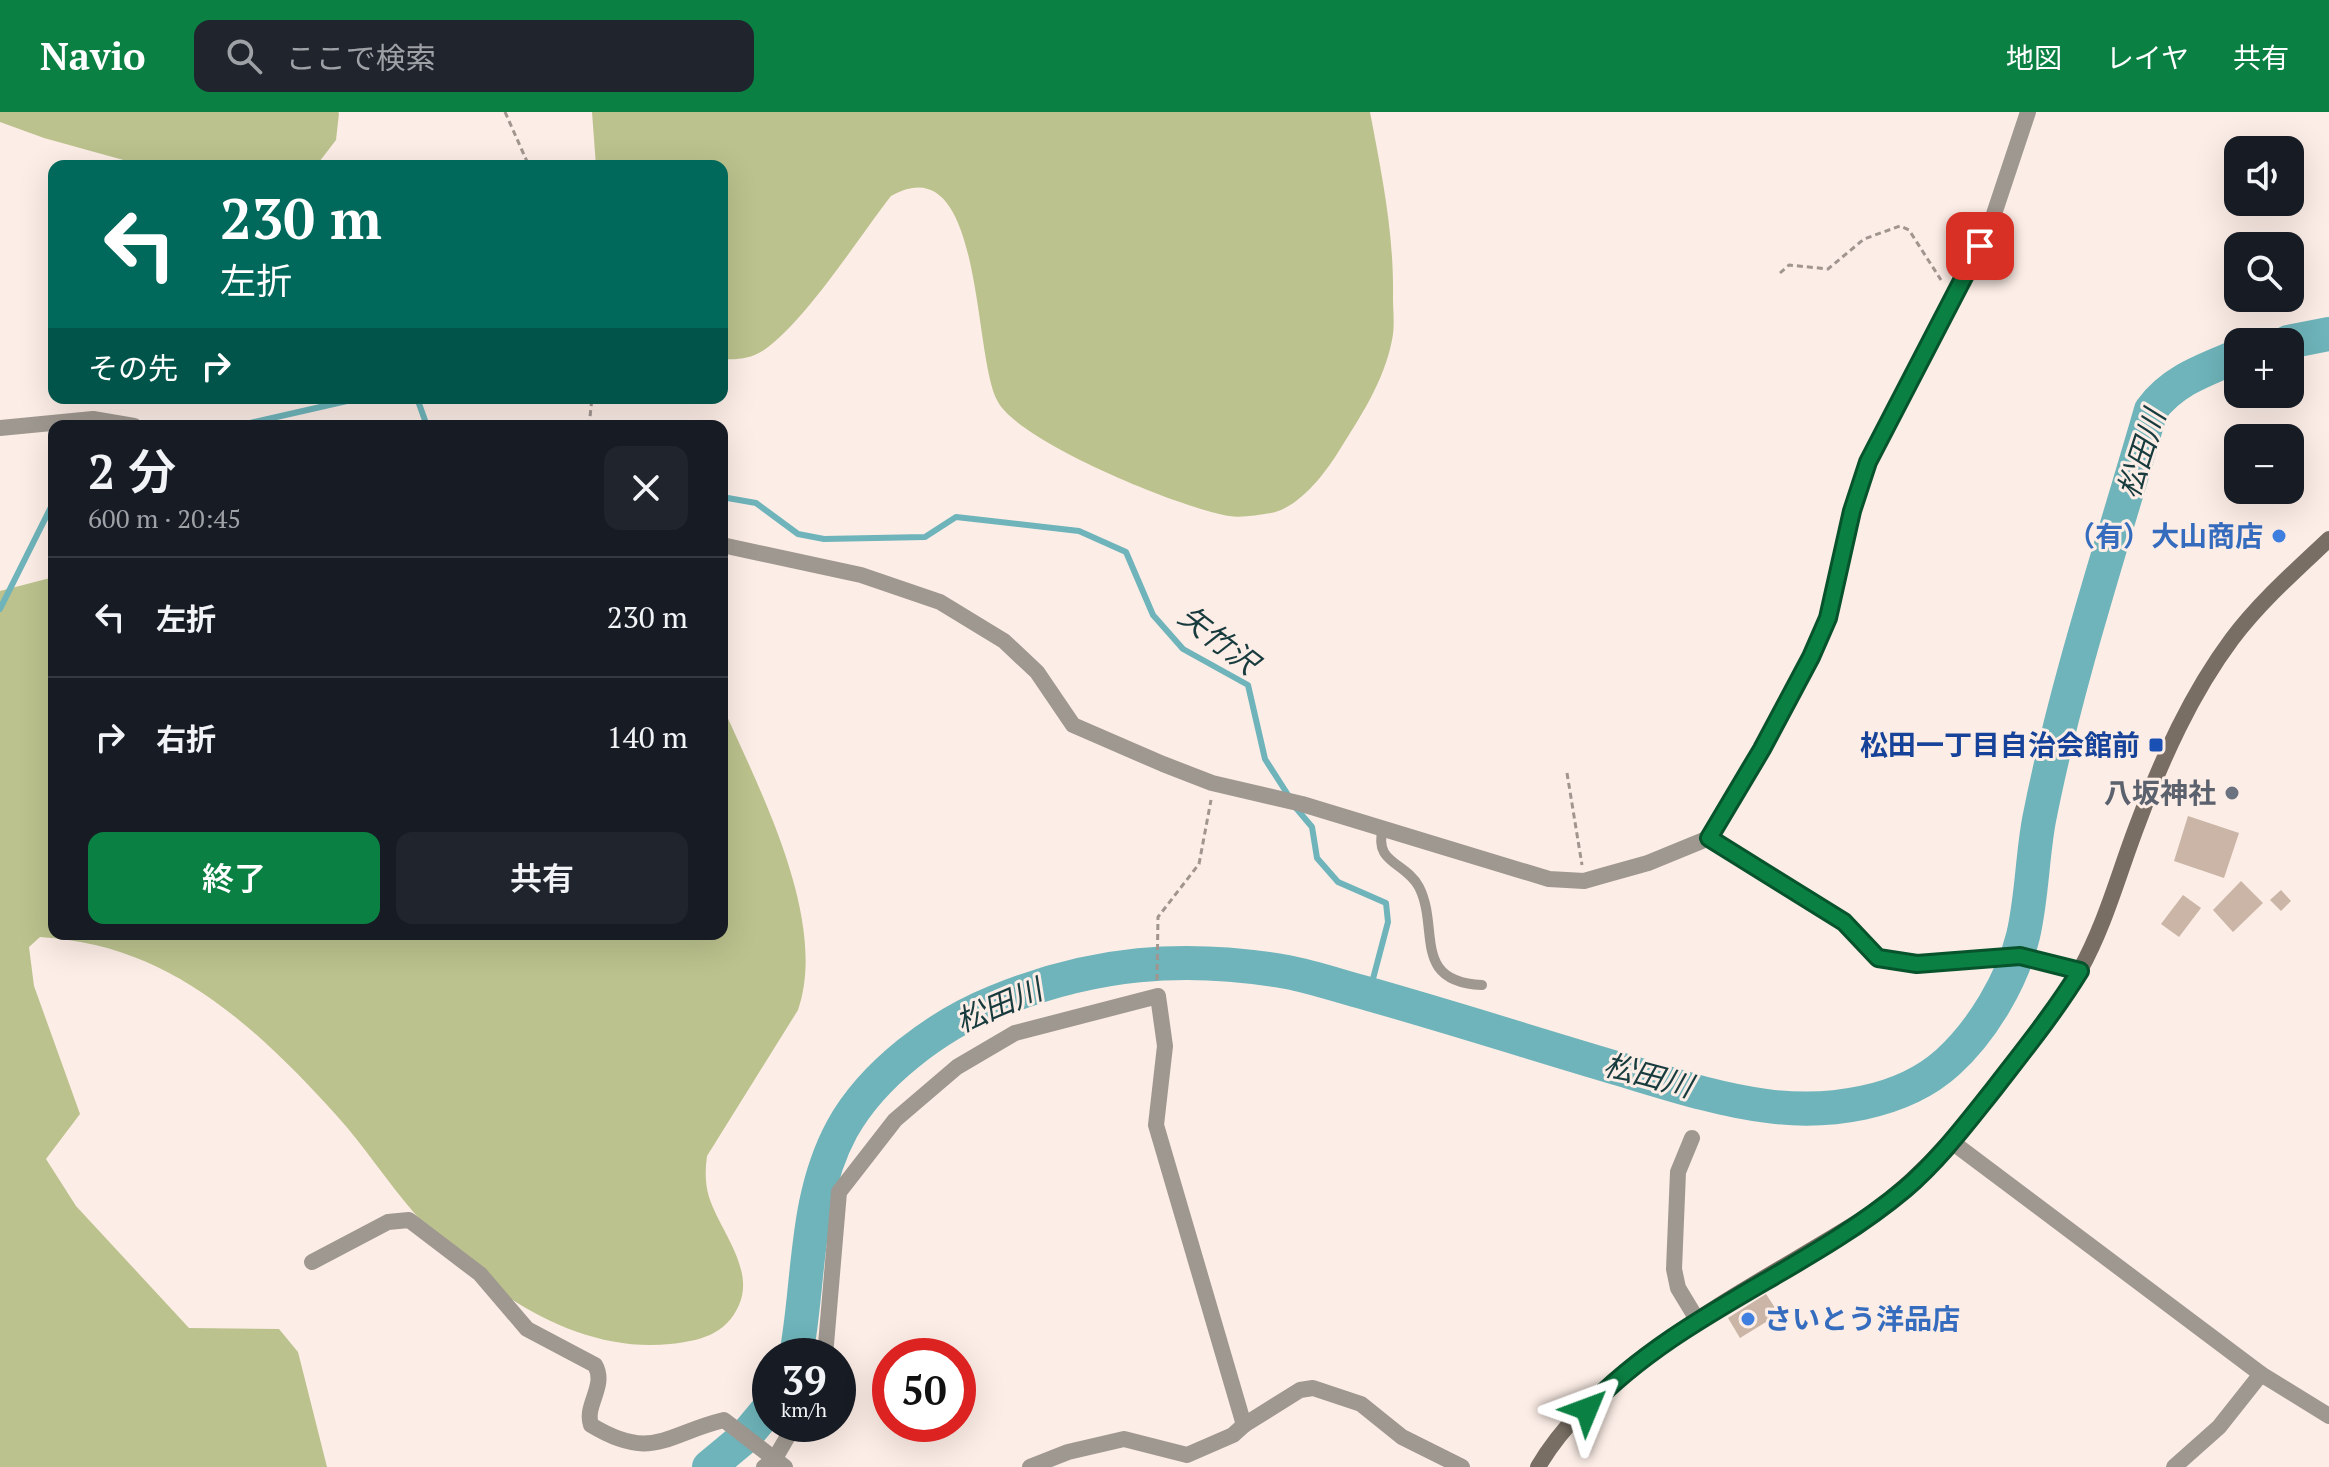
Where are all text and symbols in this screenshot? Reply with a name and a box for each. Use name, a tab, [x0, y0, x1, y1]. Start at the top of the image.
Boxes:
search box	[194, 20, 754, 92]
text: Navio	[40, 31, 146, 81]
icon: search	[222, 34, 266, 78]
text: ここで検索	[286, 38, 436, 78]
text: 地図	[2006, 39, 2062, 76]
text: レイヤ	[2106, 39, 2189, 76]
text: 共有	[2233, 39, 2289, 76]
map controls	[2224, 136, 2304, 504]
button: sound	[2224, 136, 2304, 216]
text: 230 m	[220, 181, 382, 255]
icon: left	[88, 192, 192, 296]
pin	[1946, 212, 2014, 280]
icon: arrive	[1958, 224, 2002, 268]
button: search	[2224, 232, 2304, 312]
text: 左折	[220, 257, 292, 304]
button: +	[2224, 328, 2304, 408]
icon: right	[194, 344, 238, 388]
text: その先	[88, 348, 178, 388]
water label: 松田川	[2108, 402, 2175, 503]
button: −	[2224, 424, 2304, 504]
text: 2 分	[88, 439, 176, 503]
button: close	[604, 446, 688, 530]
text: 600 m · 20:45	[88, 501, 241, 535]
place label: （有）大山商店	[2067, 517, 2263, 554]
marker: （有）大山商店	[2270, 527, 2288, 545]
icon: left	[88, 595, 132, 639]
water label: 矢竹沢	[1171, 596, 1270, 685]
text: 230 m	[607, 597, 688, 637]
text: 左折	[156, 599, 216, 639]
icon: right	[88, 715, 132, 759]
text: 140 m	[607, 717, 688, 757]
text: 右折	[156, 719, 216, 759]
place label: 松田一丁目自治会館前	[1860, 726, 2140, 763]
marker: 松田一丁目自治会館前	[2147, 736, 2165, 754]
place label: 八坂神社	[2104, 774, 2216, 811]
marker: 八坂神社	[2223, 784, 2241, 802]
button: 終了	[88, 832, 380, 924]
button: 共有	[396, 832, 688, 924]
water label: 松田川	[949, 968, 1051, 1041]
water label: 松田川	[1600, 1044, 1700, 1107]
place label: さいとう洋品店	[1764, 1300, 1960, 1337]
marker: さいとう洋品店	[1739, 1310, 1757, 1328]
speed limit sign: 50	[872, 1338, 976, 1442]
text: 39	[781, 1353, 827, 1406]
position arrow	[1545, 1367, 1629, 1451]
text: km/h	[781, 1396, 827, 1423]

